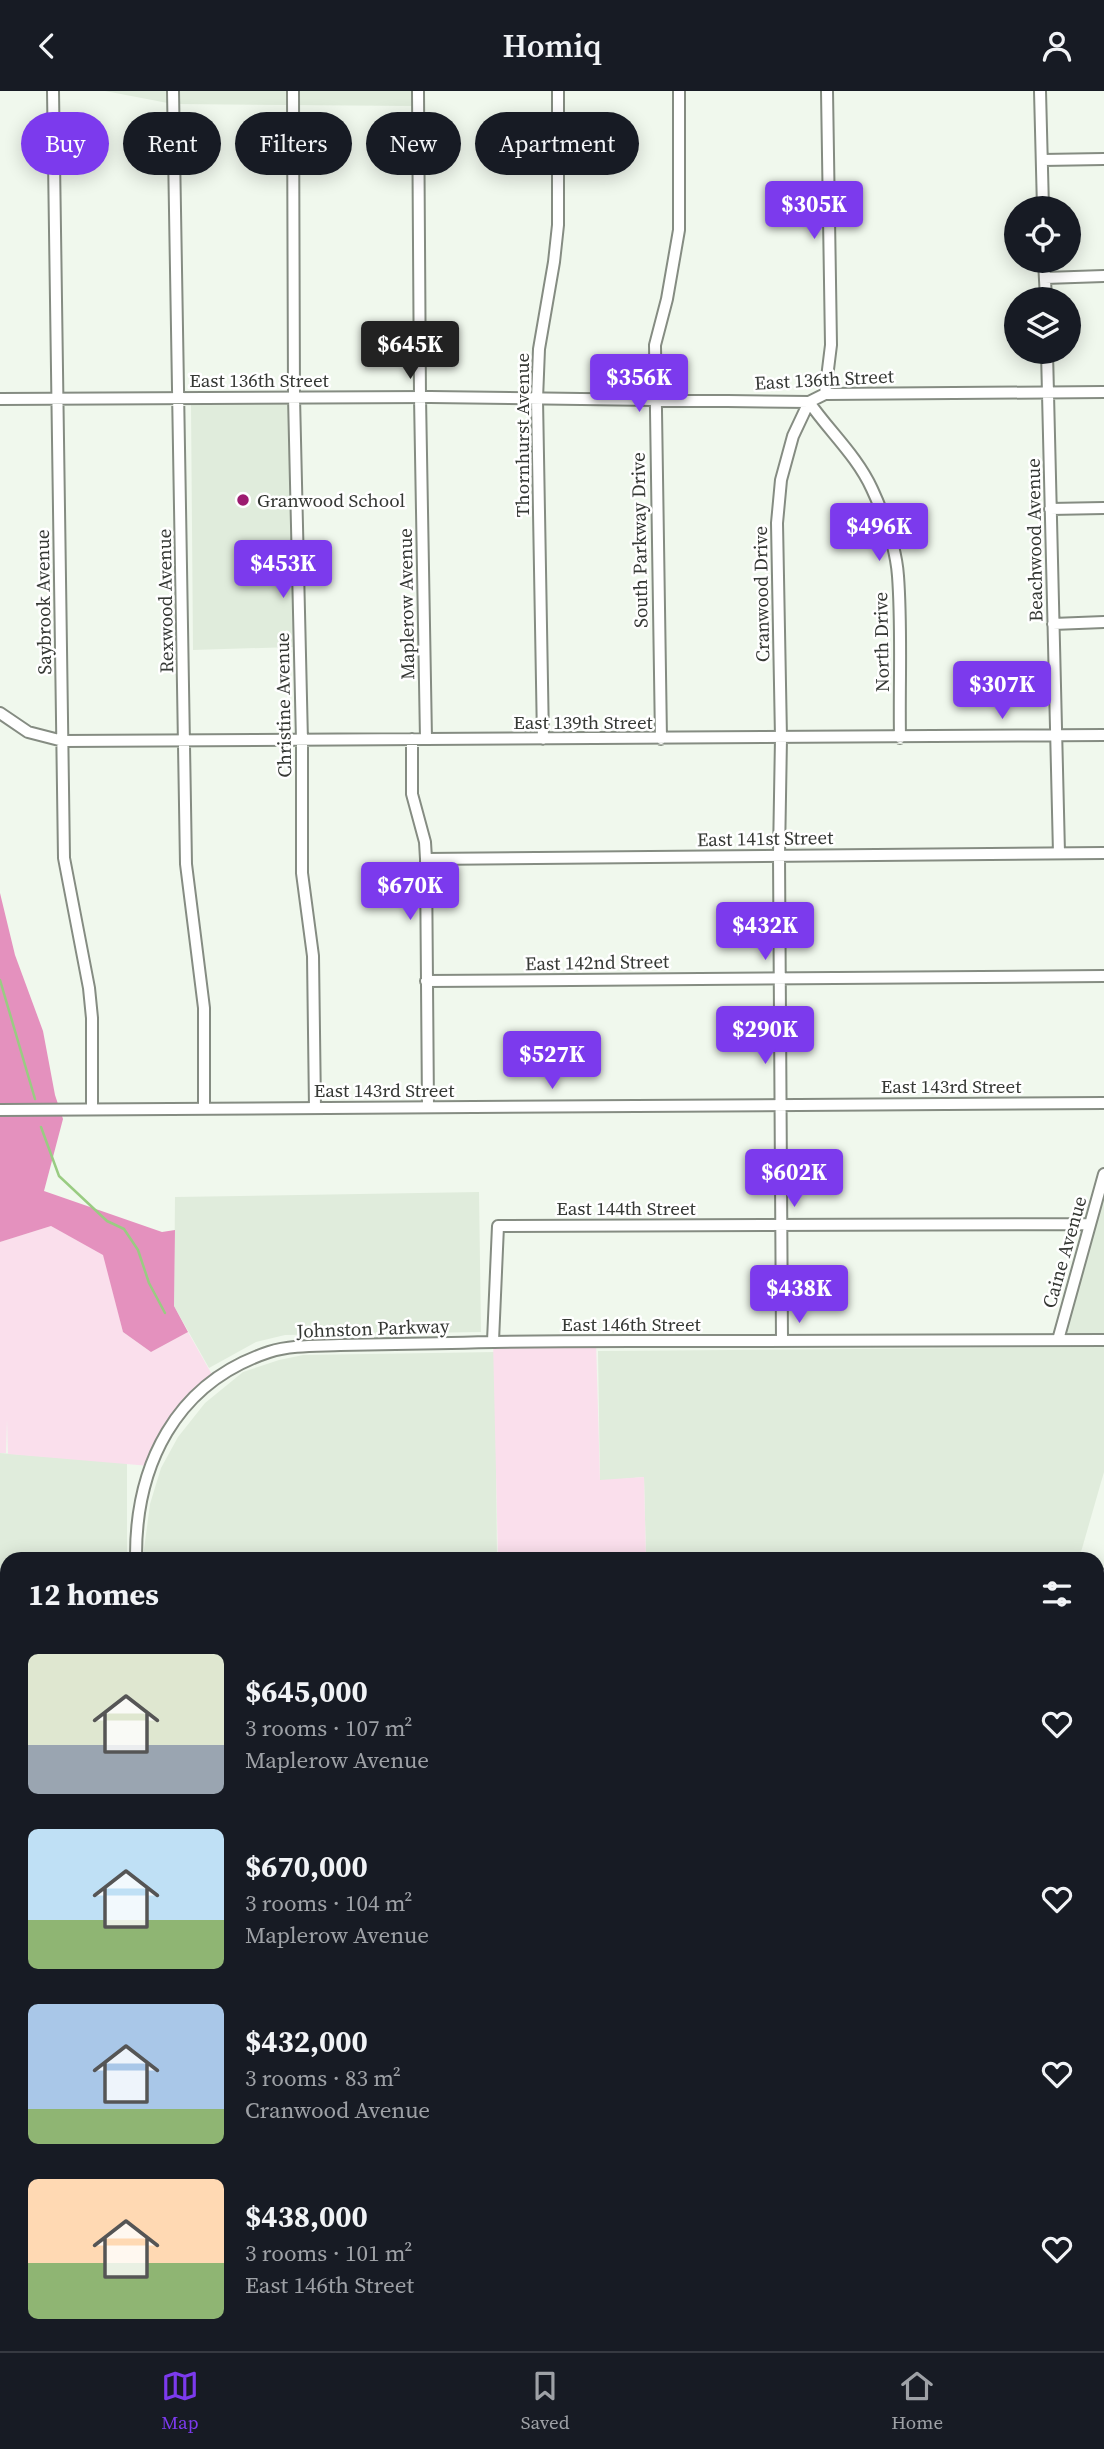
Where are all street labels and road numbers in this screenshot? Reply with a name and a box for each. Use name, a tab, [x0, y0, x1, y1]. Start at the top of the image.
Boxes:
street label: Thornhurst Avenue	[509, 353, 535, 517]
street label: East 136th Street	[754, 362, 895, 396]
street label: East 136th Street	[189, 367, 330, 393]
street label: South Parkway Drive	[624, 452, 654, 628]
street label: Beachwood Avenue	[1020, 458, 1048, 622]
street label: Cranwood Drive	[747, 526, 775, 662]
street label: Maplerow Avenue	[392, 528, 420, 680]
street label: Saybrook Avenue	[29, 529, 57, 675]
street label: Rexwood Avenue	[151, 529, 179, 673]
street label: North Drive	[867, 592, 895, 692]
street label: Christine Avenue	[269, 632, 297, 778]
street label: East 139th Street	[513, 709, 654, 735]
street label: East 141st Street	[697, 824, 834, 852]
street label: East 142nd Street	[525, 948, 670, 976]
street label: East 143rd Street	[881, 1073, 1022, 1099]
street label: East 143rd Street	[314, 1077, 455, 1103]
street label: Caine Avenue	[1036, 1193, 1092, 1311]
street label: East 144th Street	[556, 1195, 697, 1221]
street label: East 146th Street	[561, 1311, 702, 1337]
street label: Johnston Parkway	[295, 1312, 450, 1344]

